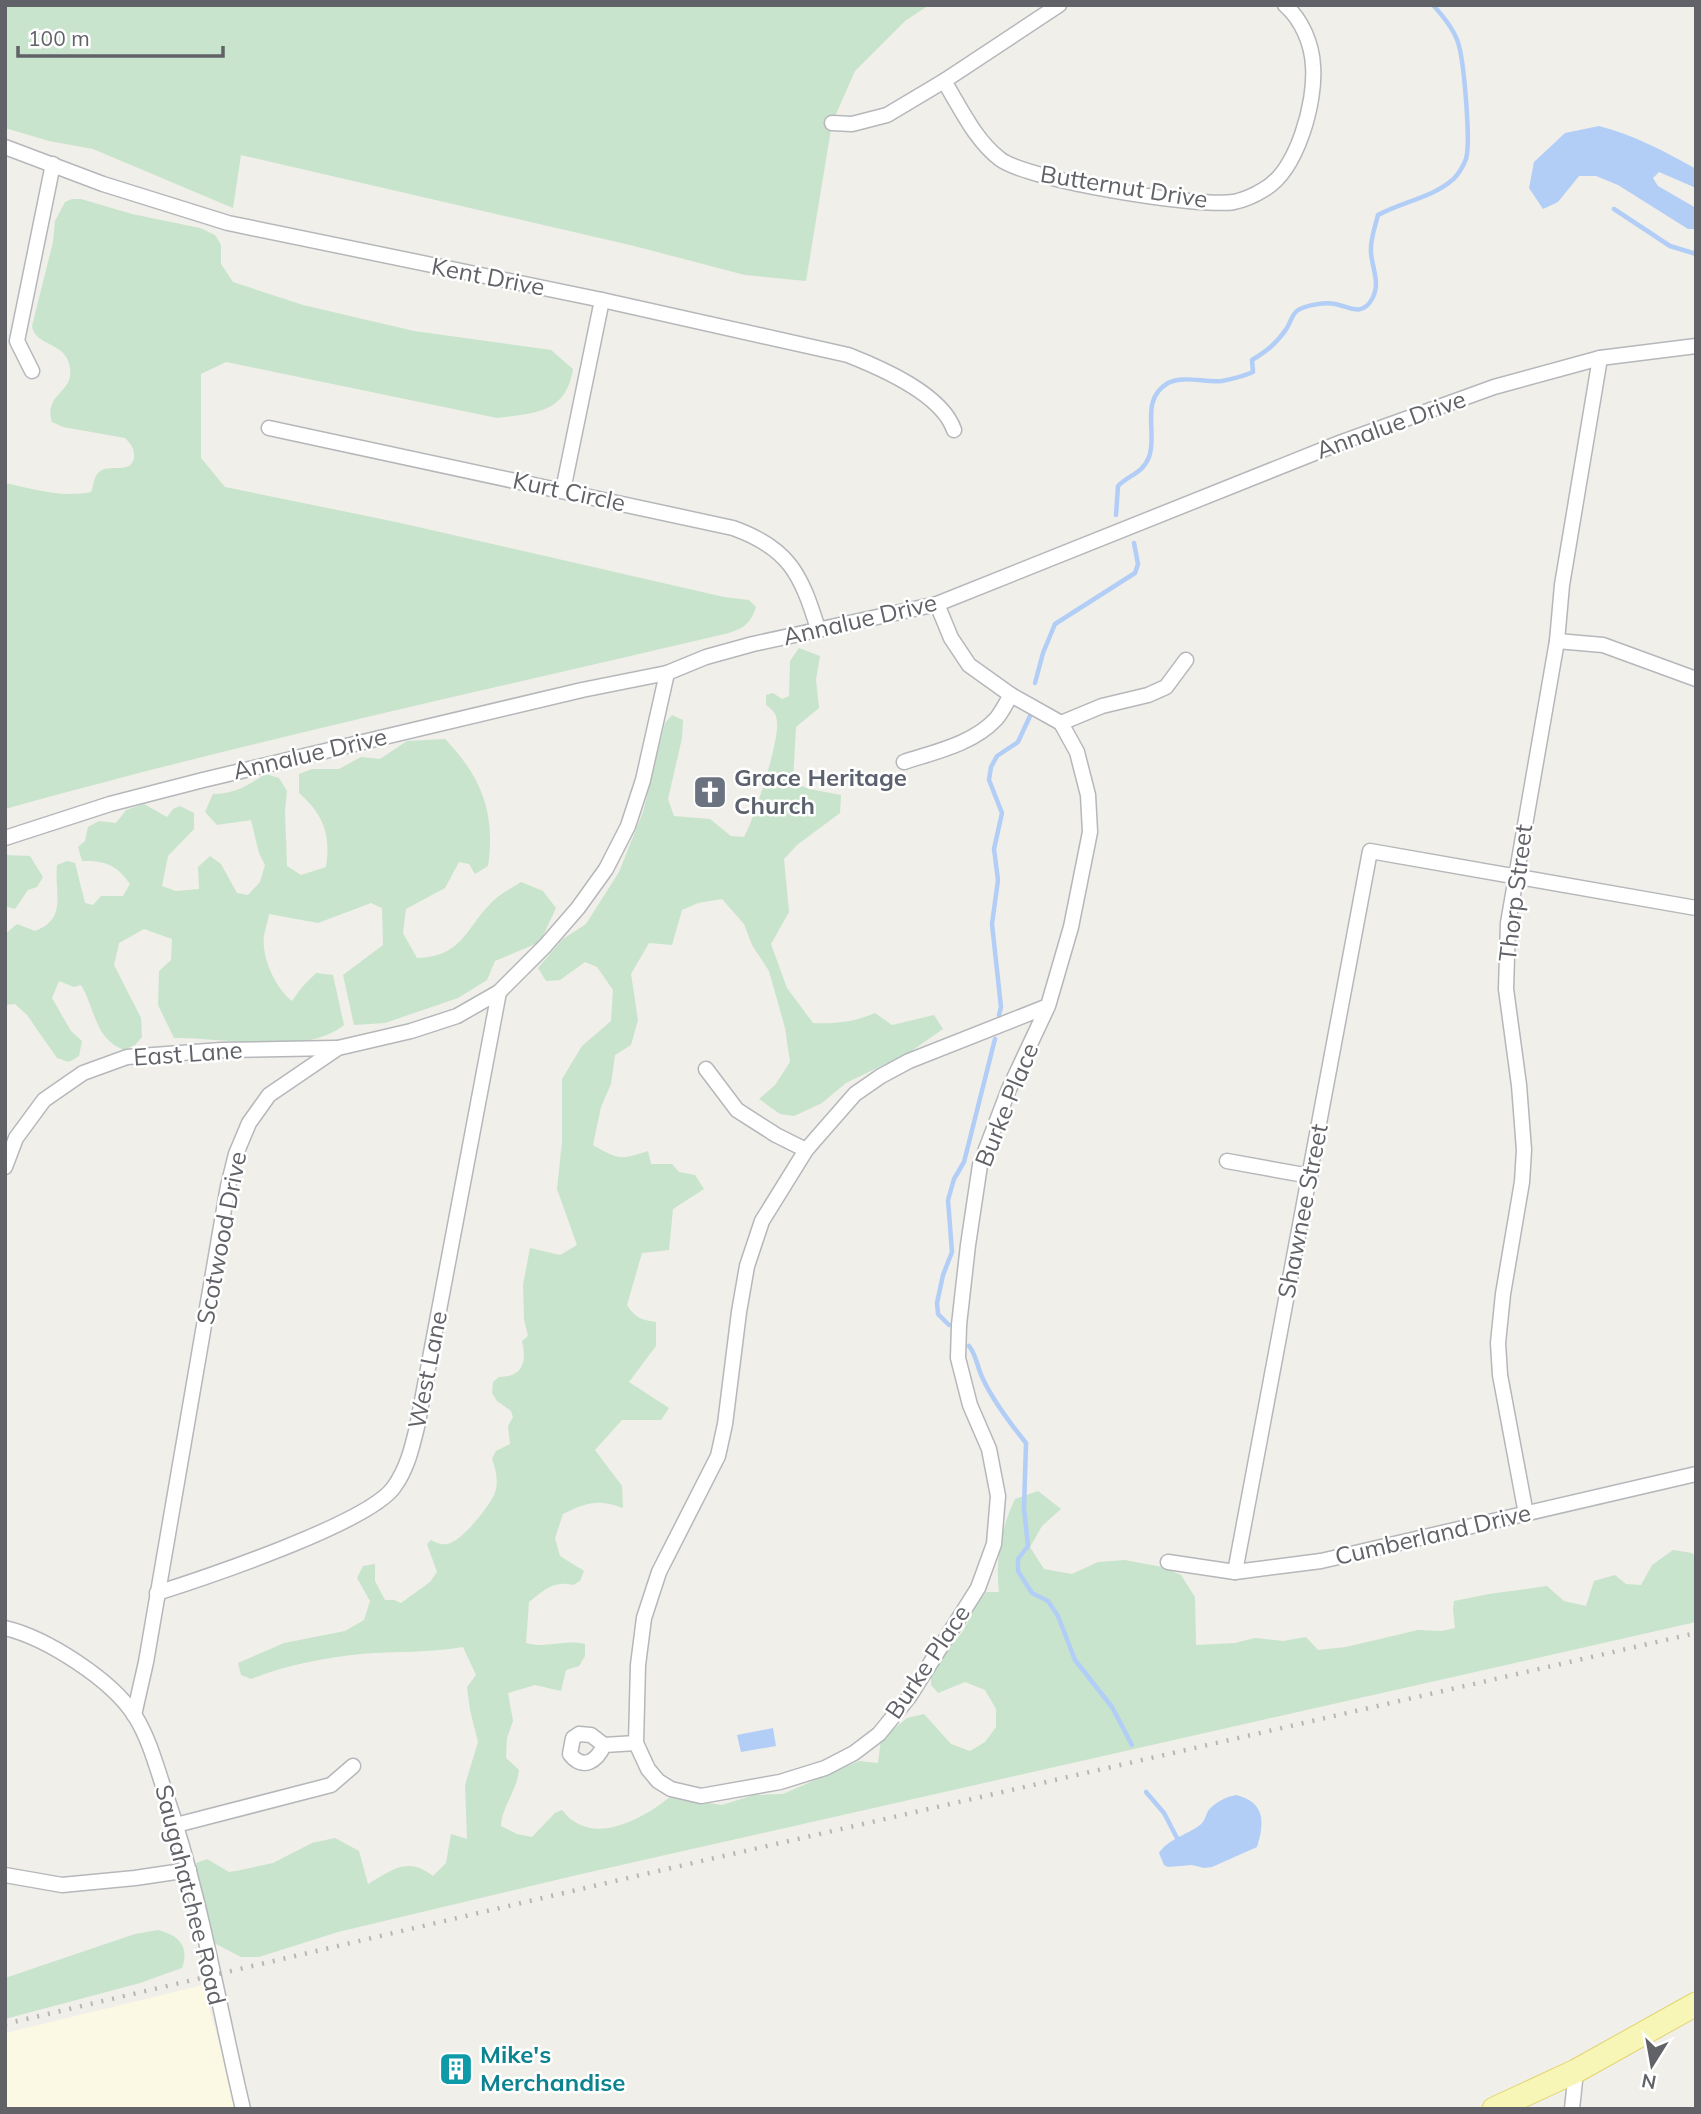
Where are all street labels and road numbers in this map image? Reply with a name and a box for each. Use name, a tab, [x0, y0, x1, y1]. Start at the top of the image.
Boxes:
street label: Butternut Drive	[1038, 158, 1210, 214]
street label: Kent Drive	[429, 250, 547, 302]
street label: Annalue Drive	[1312, 383, 1470, 465]
street label: Kurt Circle	[510, 464, 628, 518]
street label: Annalue Drive	[780, 587, 940, 651]
street label: Annalue Drive	[230, 721, 390, 785]
street label: Thorp Street	[1492, 823, 1538, 963]
street label: East Lane	[132, 1034, 244, 1072]
street label: Burke Place	[968, 1038, 1044, 1171]
street label: Shawnee Street	[1270, 1121, 1334, 1301]
street label: Scotwood Drive	[190, 1149, 252, 1327]
street label: West Lane	[401, 1308, 453, 1431]
street label: Cumberland Drive	[1332, 1497, 1534, 1571]
street label: Burke Place	[878, 1599, 976, 1724]
street label: Saugahatchee Road	[149, 1781, 233, 2008]

